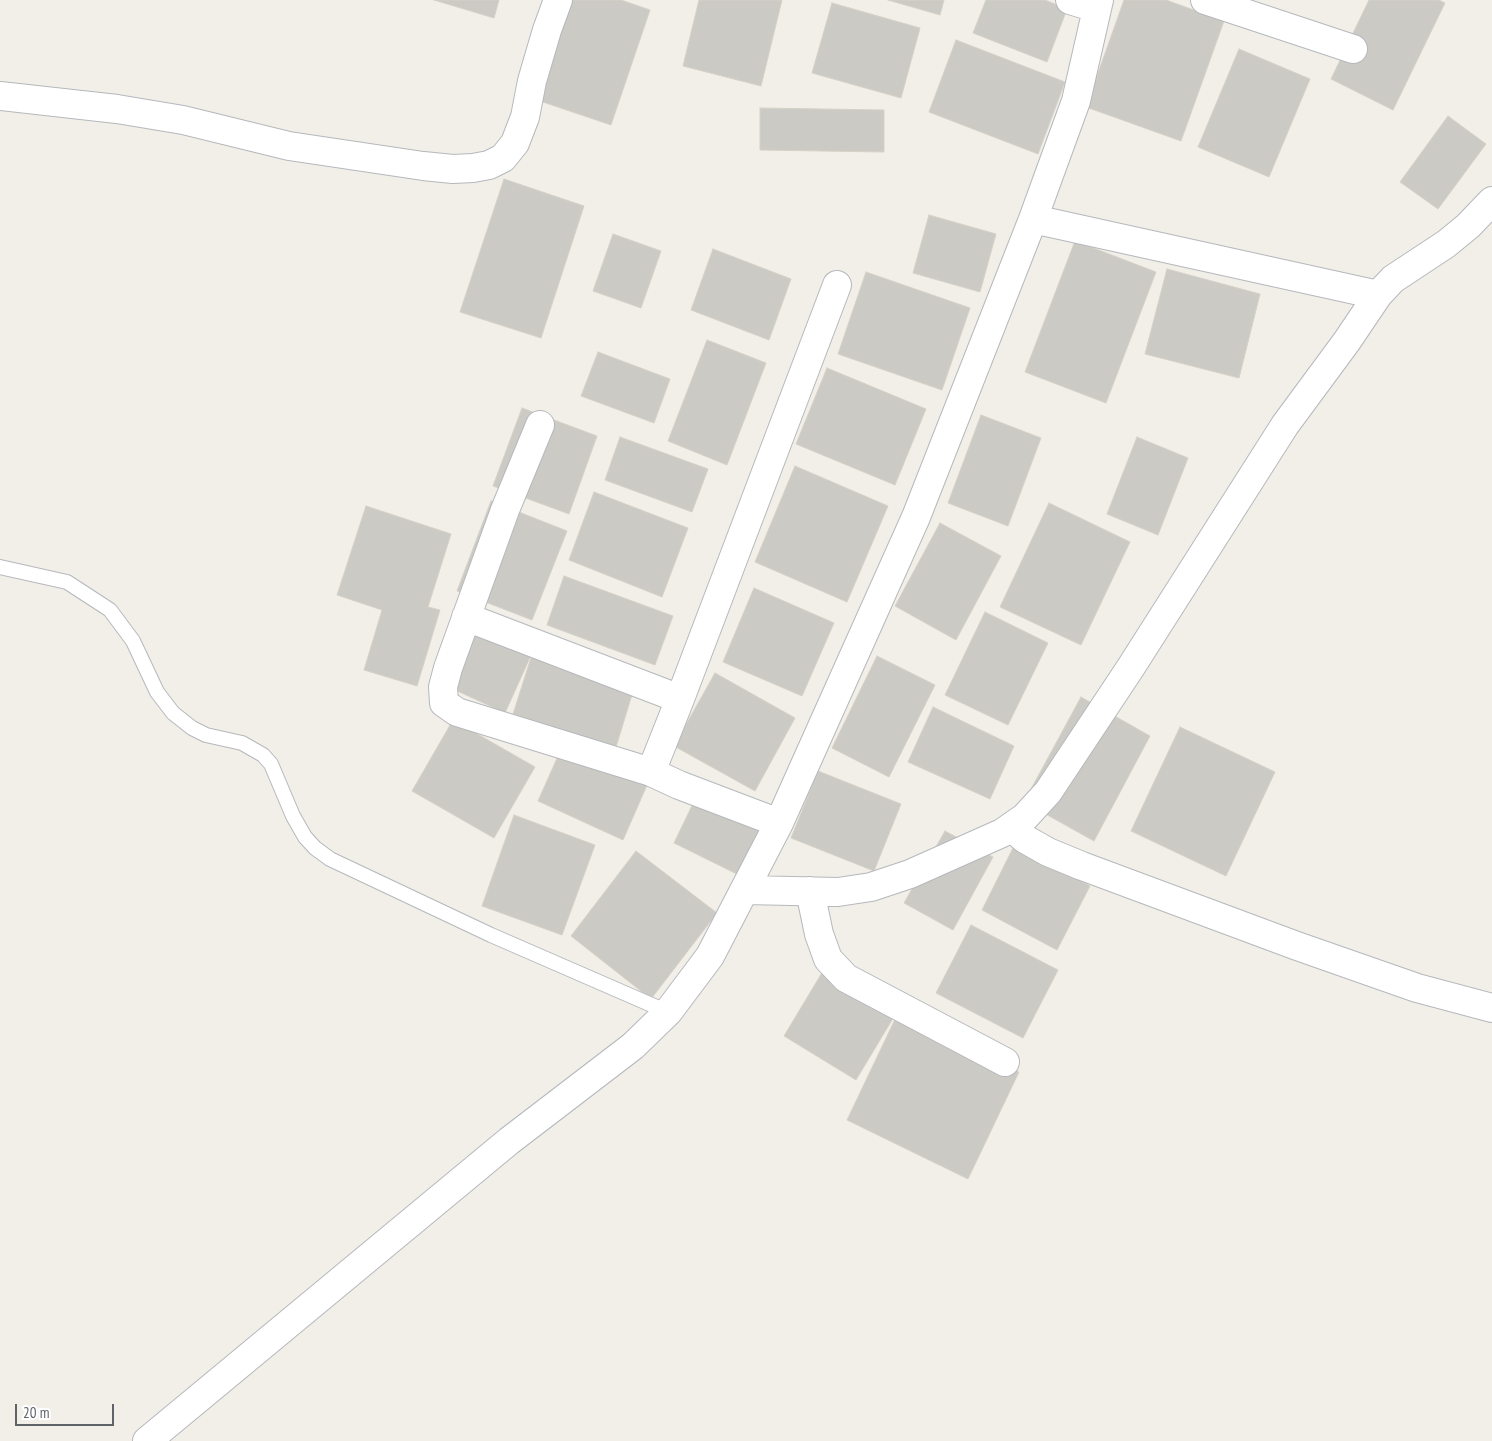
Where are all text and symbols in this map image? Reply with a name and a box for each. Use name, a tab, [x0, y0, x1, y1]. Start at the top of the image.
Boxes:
scale bar	[18, 1394, 116, 1426]
text: 20 m	[23, 1403, 49, 1422]

